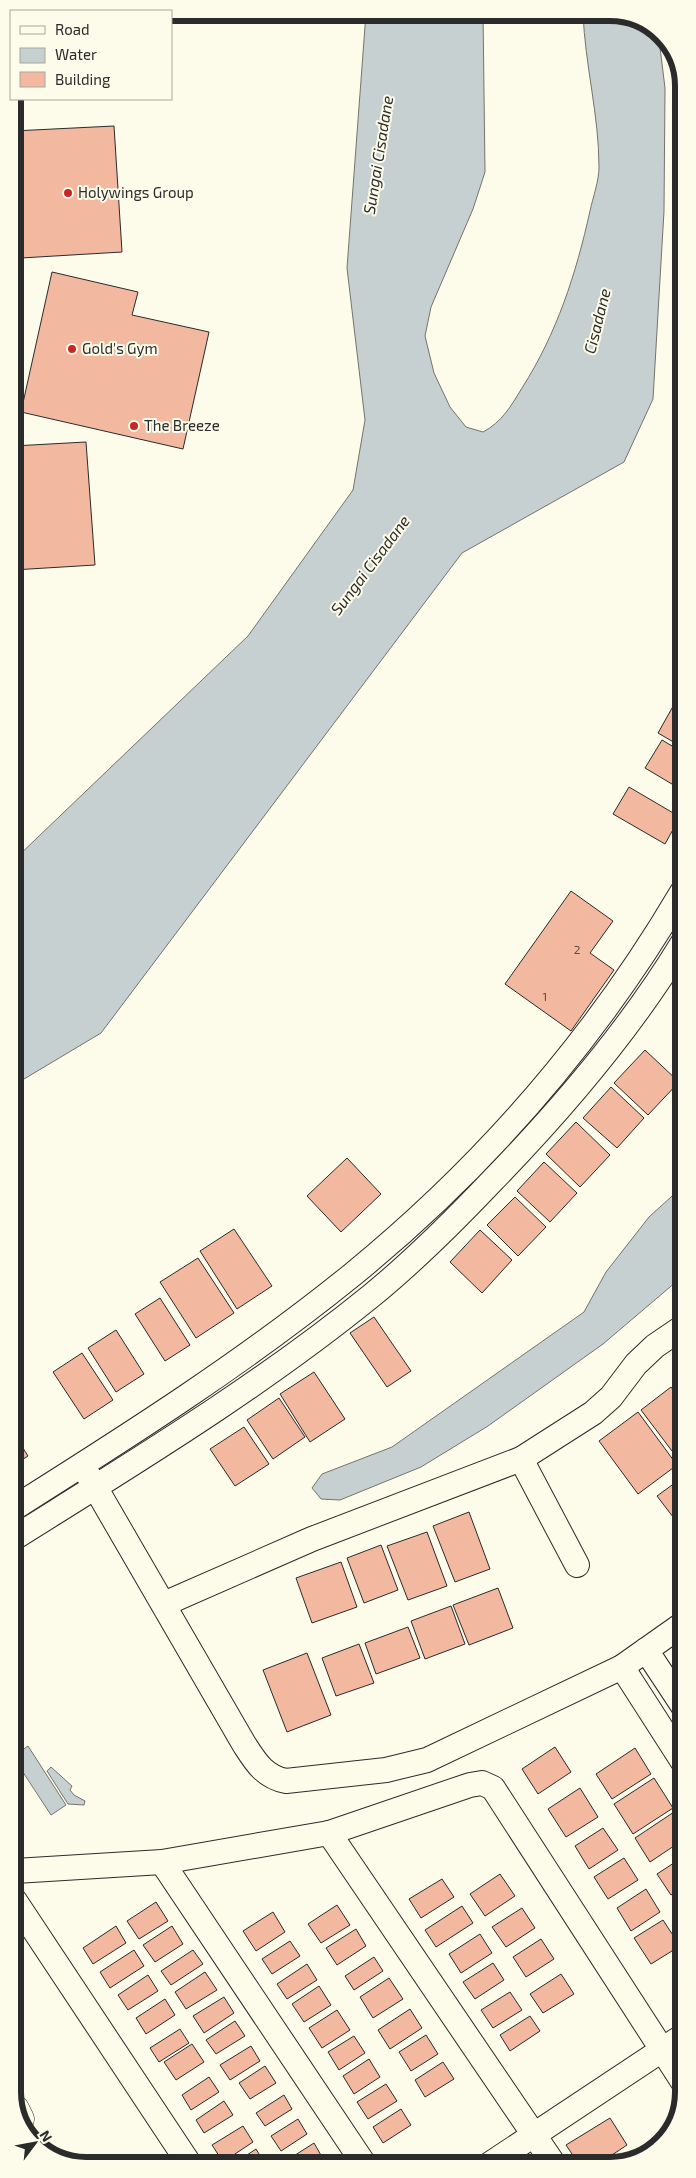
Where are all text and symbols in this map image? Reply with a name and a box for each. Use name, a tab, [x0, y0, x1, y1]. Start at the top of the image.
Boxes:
legend	[10, 10, 172, 100]
text: Road	[55, 20, 90, 38]
text: Water	[55, 45, 97, 63]
text: Building	[55, 70, 111, 88]
water label: Sungai Cisadane	[359, 94, 396, 215]
place label: Holywings Group	[78, 183, 194, 201]
marker: Holywings Group	[62, 187, 74, 199]
water label: Cisadane	[579, 286, 614, 355]
place label: Gold's Gym	[82, 339, 158, 357]
marker: Gold's Gym	[66, 343, 78, 355]
place label: The Breeze	[144, 416, 220, 434]
marker: The Breeze	[128, 420, 140, 432]
water label: Sungai Cisadane	[326, 511, 413, 618]
house number: 2	[574, 942, 581, 956]
house number: 1	[543, 989, 547, 1003]
north arrow	[10, 2118, 60, 2168]
text: N	[37, 2127, 56, 2145]

